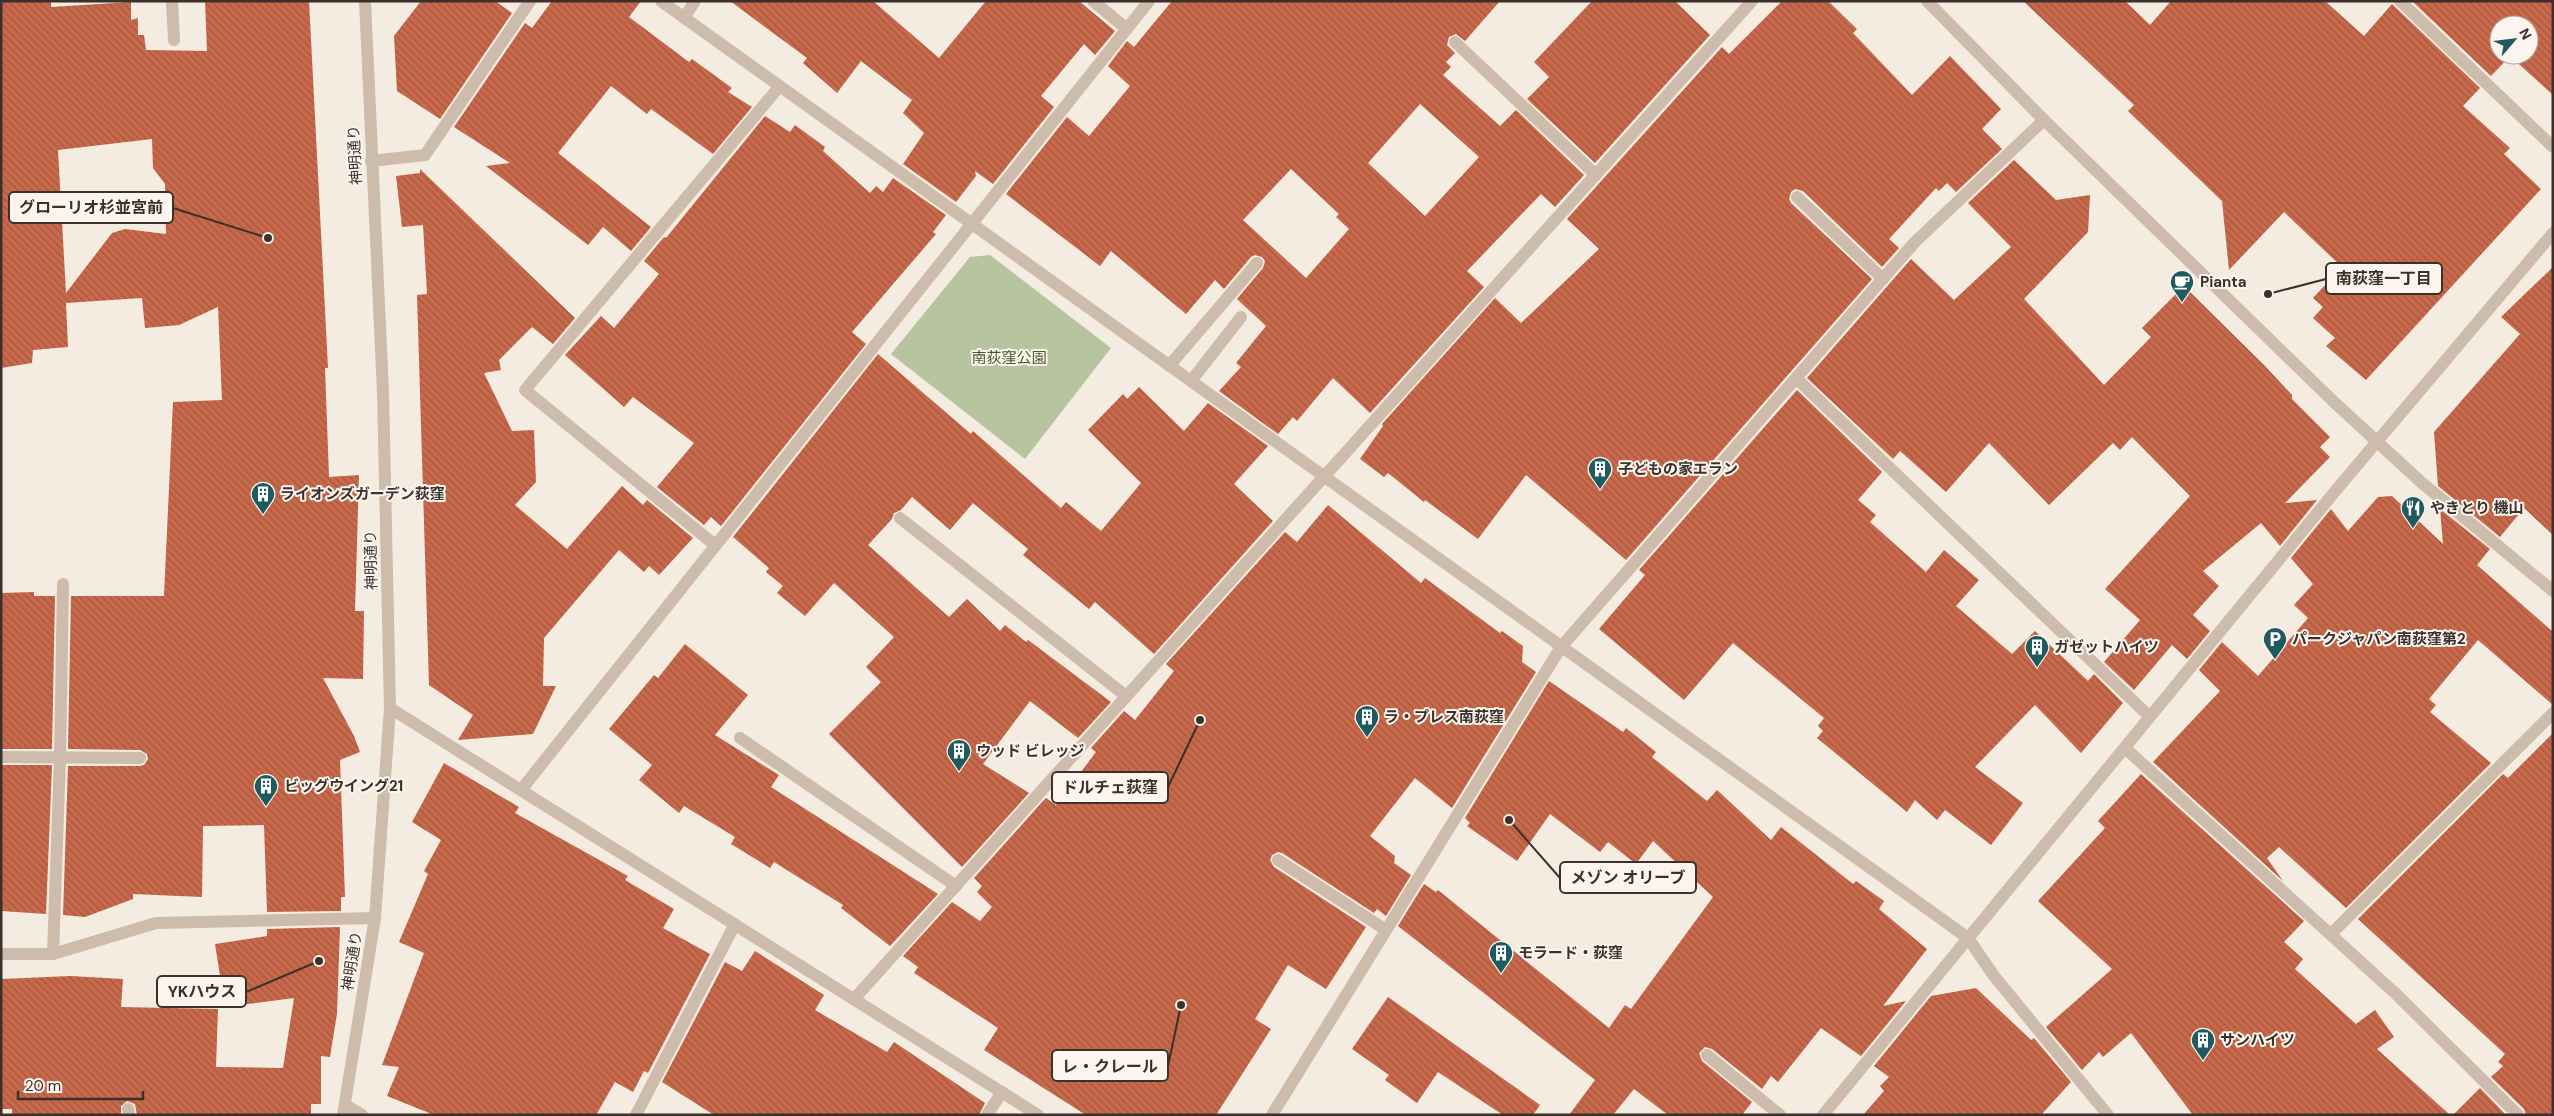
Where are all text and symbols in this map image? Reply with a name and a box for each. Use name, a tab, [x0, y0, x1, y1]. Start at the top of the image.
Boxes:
north arrow	[2489, 15, 2539, 65]
text: N	[2515, 25, 2536, 43]
street label: 神明通り	[343, 125, 367, 185]
callout: グローリオ杉並宮前	[9, 192, 173, 223]
text: グローリオ杉並宮前	[19, 197, 163, 218]
callout: 南荻窪一丁目	[2326, 263, 2442, 294]
text: 南荻窪一丁目	[2336, 268, 2432, 289]
cafe icon: Pianta	[2169, 269, 2195, 303]
place label: Pianta	[2200, 272, 2247, 292]
park label: 南荻窪公園	[971, 348, 1047, 368]
building icon: 子どもの家エラン	[1587, 456, 1613, 490]
place label: 子どもの家エラン	[1618, 459, 1738, 479]
building icon: ライオンズガーデン荻窪	[250, 481, 276, 515]
place label: ライオンズガーデン荻窪	[280, 484, 445, 504]
restaurant icon: やきとり 機山	[2400, 495, 2426, 529]
place label: やきとり 機山	[2430, 498, 2524, 518]
street label: 神明通り	[360, 530, 382, 590]
parking icon: パークジャパン南荻窪第2	[2262, 626, 2288, 660]
place label: パークジャパン南荻窪第2	[2292, 629, 2466, 649]
building icon: ガゼットハイツ	[2024, 634, 2050, 668]
place label: ガゼットハイツ	[2054, 637, 2159, 657]
building icon: ラ・プレス南荻窪	[1354, 704, 1380, 738]
place label: ラ・プレス南荻窪	[1384, 707, 1504, 727]
building icon: ウッド ビレッジ	[946, 738, 972, 772]
place label: ウッド ビレッジ	[976, 741, 1085, 761]
callout: ドルチェ荻窪	[1052, 772, 1168, 803]
building icon: ビッグウイング21	[253, 773, 279, 807]
place label: ビッグウイング21	[284, 776, 403, 796]
text: ドルチェ荻窪	[1062, 777, 1158, 798]
callout: メゾン オリーブ	[1560, 862, 1696, 893]
text: メゾン オリーブ	[1571, 867, 1685, 888]
street label: 神明通り	[337, 930, 367, 992]
building icon: モラード・荻窪	[1488, 940, 1514, 974]
place label: モラード・荻窪	[1518, 943, 1623, 963]
callout: YKハウス	[157, 976, 246, 1007]
text: YKハウス	[168, 981, 236, 1002]
building icon: サンハイツ	[2190, 1027, 2216, 1061]
place label: サンハイツ	[2220, 1030, 2295, 1050]
callout: レ・クレール	[1052, 1050, 1168, 1081]
text: レ・クレール	[1062, 1056, 1158, 1077]
scale bar	[18, 1068, 142, 1100]
text: 20 m	[25, 1076, 61, 1096]

